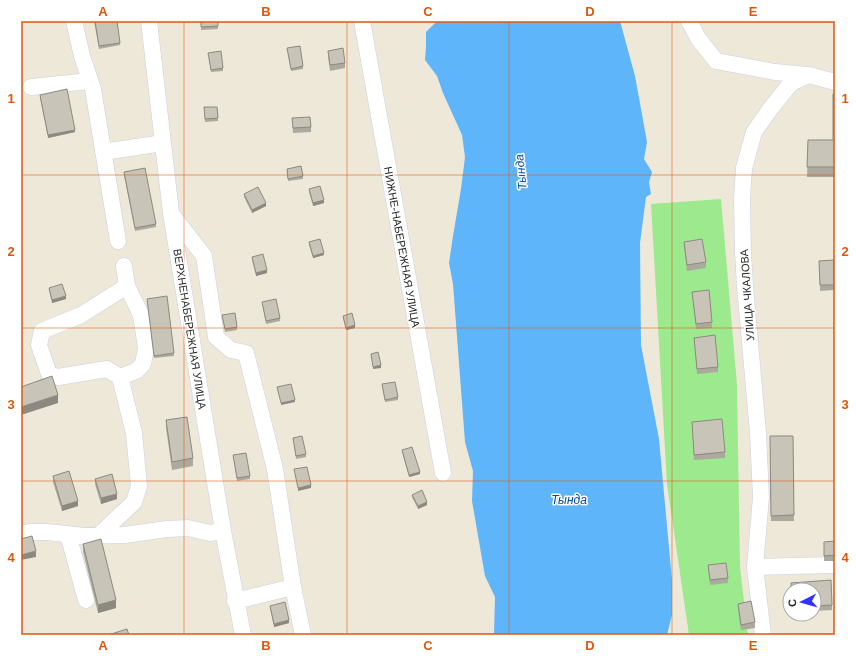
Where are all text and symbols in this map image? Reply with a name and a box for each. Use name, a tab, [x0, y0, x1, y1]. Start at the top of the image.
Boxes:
text: A	[98, 4, 108, 19]
text: B	[261, 4, 271, 19]
text: C	[423, 4, 433, 19]
text: D	[585, 4, 595, 19]
text: E	[749, 4, 758, 19]
text: 1	[7, 91, 15, 106]
text: 1	[841, 91, 849, 106]
water label: Тында	[512, 153, 530, 190]
street label: НИЖНЕ-НАБЕРЕЖНАЯ УЛИЦА	[382, 166, 422, 329]
text: 2	[7, 244, 15, 259]
text: 2	[841, 244, 849, 259]
street label: ВЕРХНЕНАБЕРЕЖНАЯ УЛИЦА	[171, 248, 209, 411]
street label: УЛИЦА ЧКАЛОВА	[738, 248, 756, 341]
text: 3	[7, 397, 15, 412]
text: 3	[841, 397, 849, 412]
water label: Тында	[551, 493, 587, 507]
text: 4	[7, 550, 15, 565]
text: 4	[841, 550, 849, 565]
north arrow	[782, 582, 822, 622]
text: С	[786, 598, 798, 608]
text: A	[98, 638, 108, 653]
text: B	[261, 638, 271, 653]
text: C	[423, 638, 433, 653]
text: D	[585, 638, 595, 653]
text: E	[749, 638, 758, 653]

